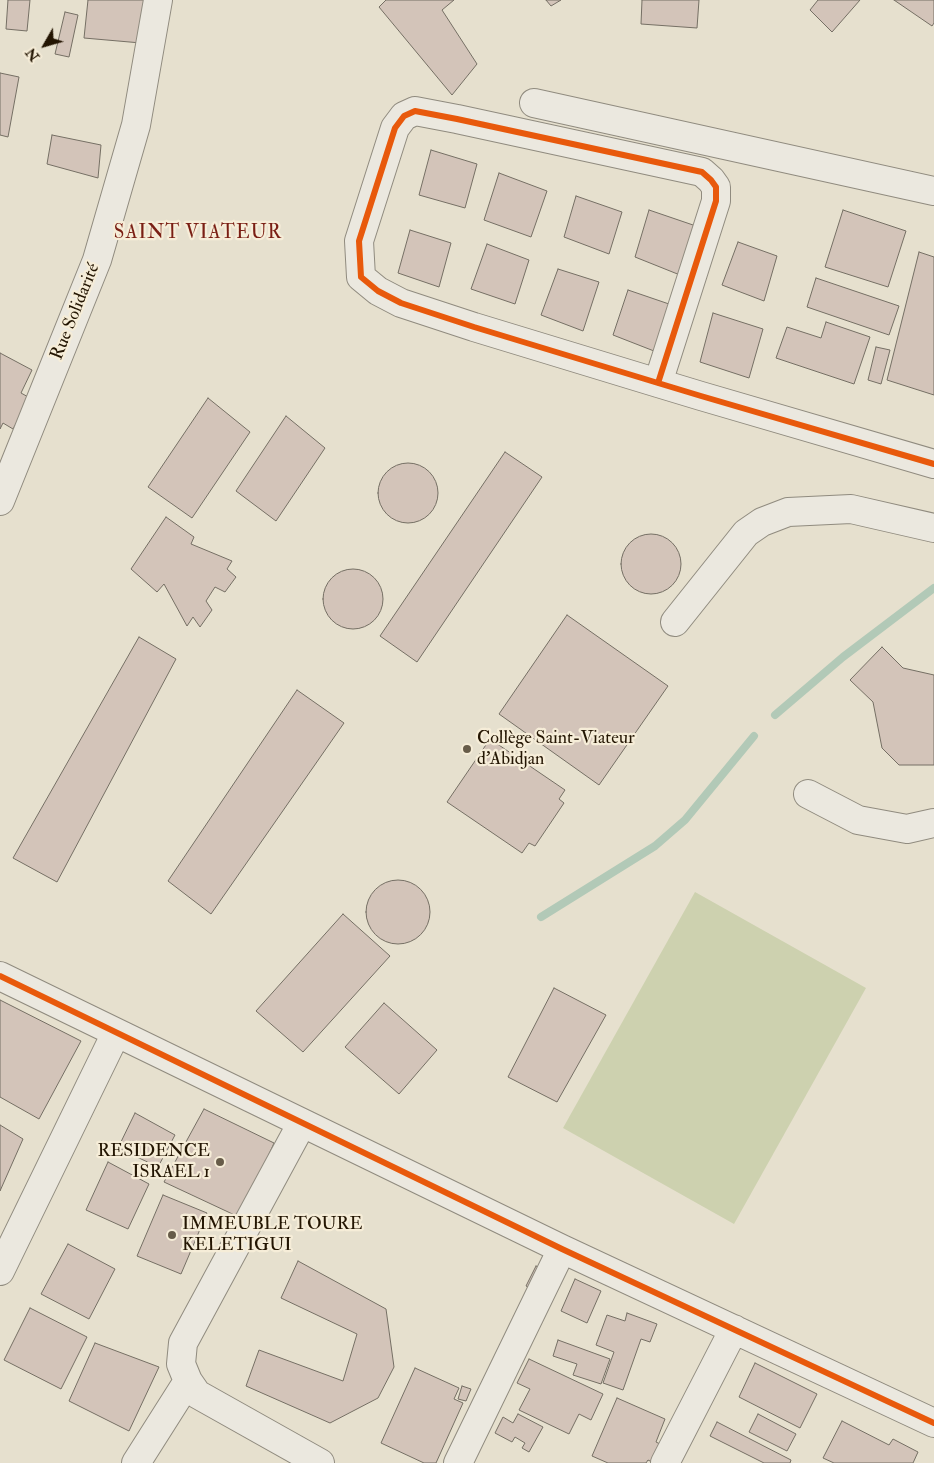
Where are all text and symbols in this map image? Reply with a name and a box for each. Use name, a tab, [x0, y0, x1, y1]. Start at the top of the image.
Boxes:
north arrow	[20, 20, 70, 70]
text: N	[22, 44, 43, 65]
district label: SAINT VIATEUR	[112, 223, 284, 245]
street label: Rue Solidarité	[47, 261, 105, 363]
place label: Collège Saint-Viateur d'Abidjan	[477, 728, 635, 771]
marker: Collège Saint-Viateur d'Abidjan	[461, 743, 473, 755]
place label: RESIDENCE ISRAEL 1	[97, 1141, 210, 1184]
marker: RESIDENCE ISRAEL 1	[214, 1156, 226, 1168]
place label: IMMEUBLE TOURE KELETIGUI	[182, 1214, 362, 1256]
marker: IMMEUBLE TOURE KELETIGUI	[166, 1229, 178, 1241]

